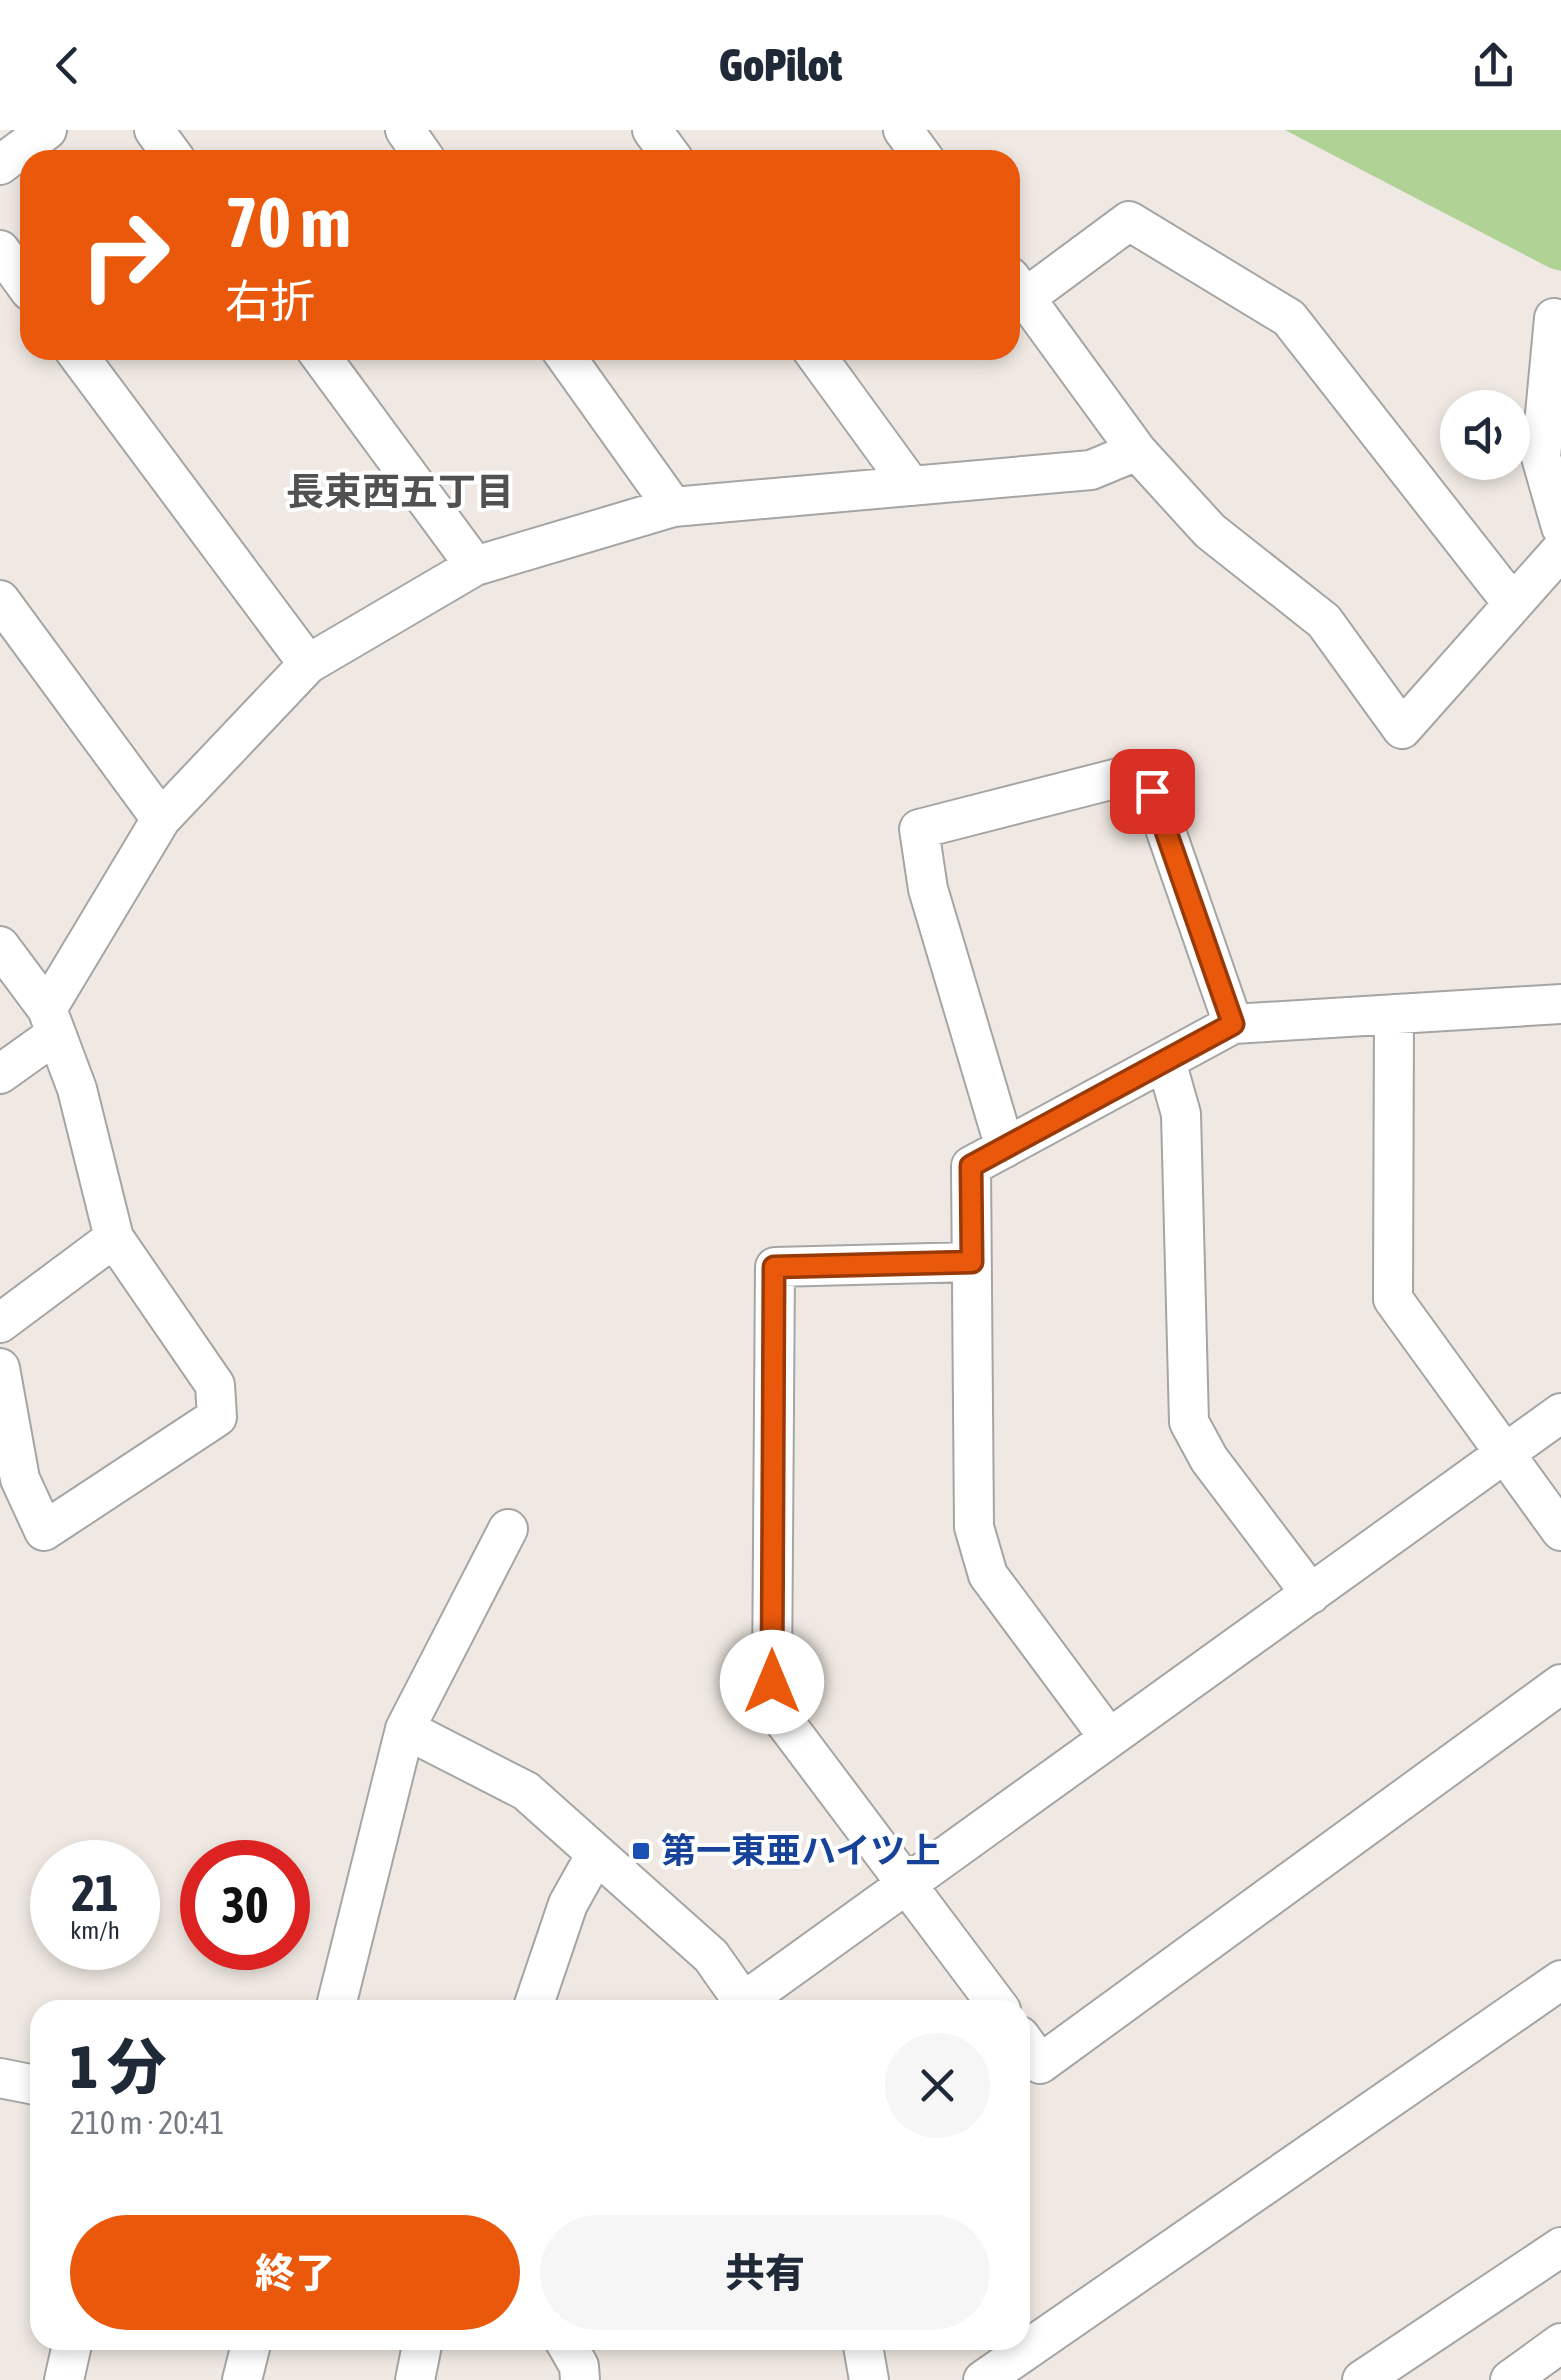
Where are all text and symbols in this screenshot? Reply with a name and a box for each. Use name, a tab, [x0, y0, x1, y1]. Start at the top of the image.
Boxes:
icon: back	[40, 38, 95, 93]
icon: share	[1466, 38, 1521, 93]
text: GoPilot	[719, 39, 842, 91]
text: 70 m	[225, 182, 351, 262]
icon: right	[60, 190, 190, 320]
text: 右折	[225, 275, 315, 327]
map controls	[1440, 390, 1530, 480]
button: sound	[1440, 390, 1530, 480]
district label: 長束西五丁目	[286, 470, 514, 513]
pin	[1110, 749, 1195, 834]
icon: arrive	[1125, 764, 1180, 819]
position arrow	[720, 1630, 824, 1734]
place label: 第一東亜ハイツ上	[661, 1830, 940, 1870]
speed limit sign: 30	[180, 1840, 310, 1970]
marker: 第一東亜ハイツ上	[630, 1840, 652, 1862]
text: 21	[71, 1864, 118, 1922]
text: km/h	[70, 1916, 120, 1944]
text: 1 分	[70, 2032, 166, 2101]
button: close	[885, 2033, 990, 2138]
text: 210 m · 20:41	[70, 2104, 225, 2141]
button: 終了	[70, 2215, 520, 2330]
button: 共有	[540, 2215, 990, 2330]

